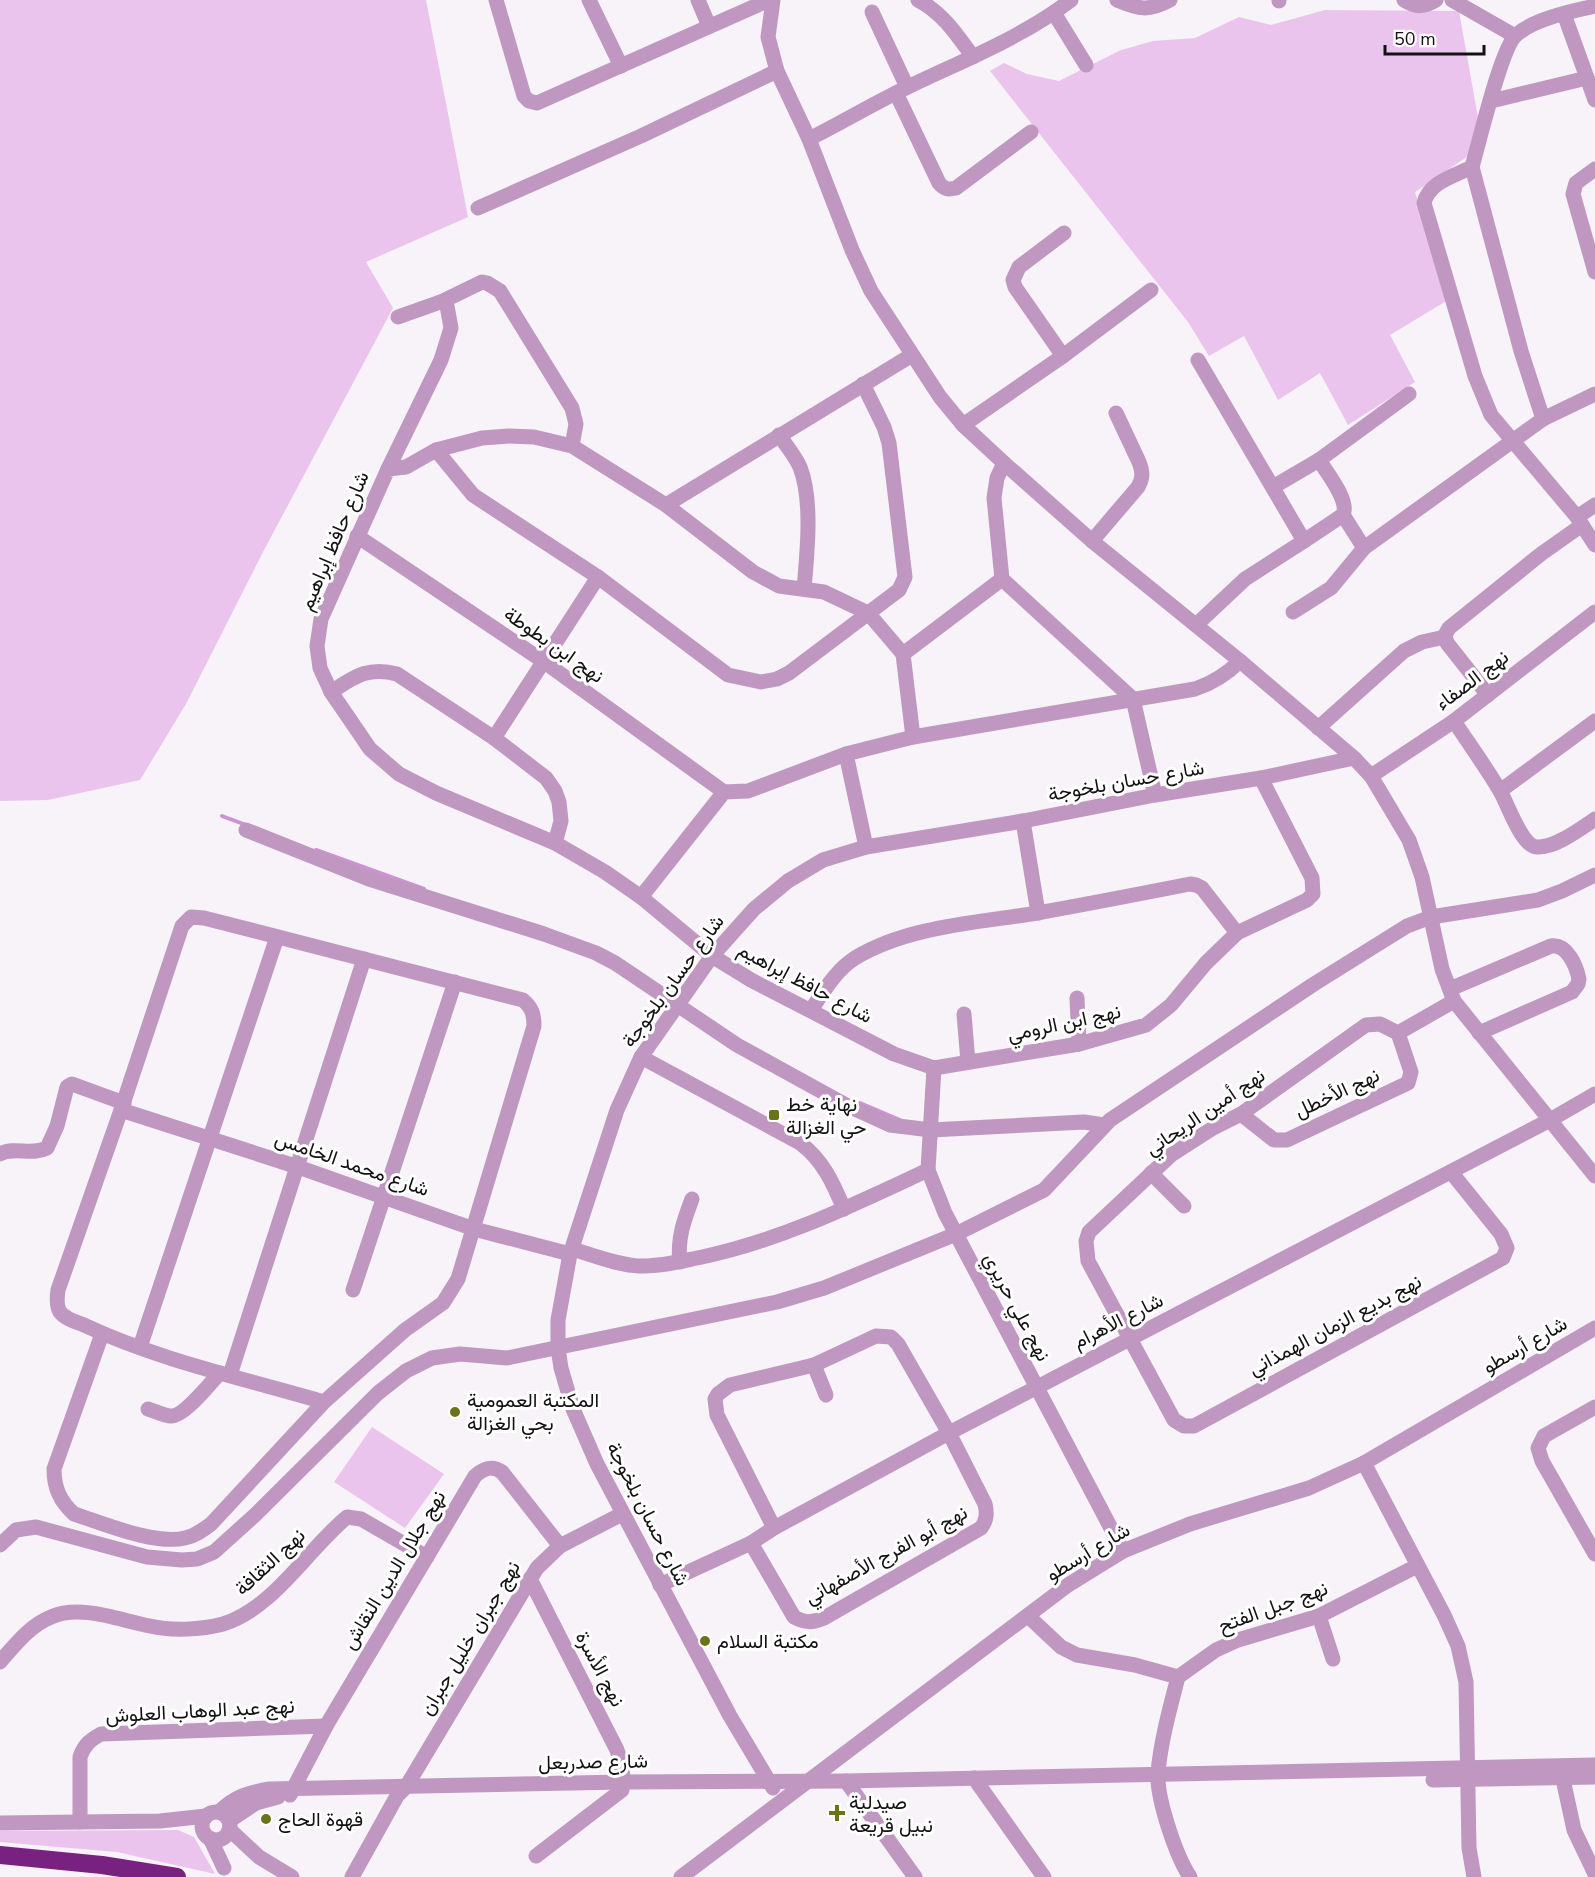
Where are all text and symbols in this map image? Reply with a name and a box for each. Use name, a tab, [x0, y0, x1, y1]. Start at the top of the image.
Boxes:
scale bar	[1385, 18, 1484, 56]
text: 50 m	[1394, 27, 1436, 51]
street label: شارع حافظ إبراهيم	[292, 467, 376, 615]
street label: نهج ابن بطوطة	[499, 601, 609, 689]
street label: نهج الصفاء	[1430, 644, 1514, 716]
street label: شارع حسان بلخوجة	[1046, 754, 1206, 808]
street label: شارع حسان بلخوجة	[616, 909, 730, 1053]
street label: شارع حافظ إبراهيم	[733, 936, 877, 1030]
street label: نهج ابن الرومي	[1005, 998, 1124, 1051]
street label: نهج أمين الريحاني	[1140, 1062, 1272, 1165]
street label: نهج الأخطل	[1290, 1062, 1384, 1124]
place label: نهاية خط حي الغزالة	[786, 1091, 867, 1144]
marker: نهاية خط حي الغزالة	[767, 1108, 781, 1122]
street label: شارع محمد الخامس	[271, 1125, 433, 1203]
street label: نهج علي حريري	[974, 1248, 1057, 1367]
street label: نهج بديع الزمان الهمذاني	[1244, 1268, 1428, 1385]
street label: شارع الأهرام	[1068, 1287, 1168, 1355]
street label: شارع أرسطو	[1478, 1310, 1572, 1380]
place label: المكتبة العمومية بحي الغزالة	[467, 1387, 599, 1440]
marker: المكتبة العمومية بحي الغزالة	[448, 1405, 462, 1419]
street label: شارع حسان بلخوجة	[600, 1437, 696, 1591]
street label: نهج جلال الدين النقاش	[336, 1485, 452, 1655]
street label: نهج أبو الفرج الأصفهاني	[800, 1499, 974, 1614]
street label: شارع أرسطو	[1041, 1516, 1135, 1588]
street label: نهج الثقافة	[229, 1522, 311, 1602]
street label: نهج جبران خليل جبران	[413, 1556, 527, 1720]
street label: نهج جبل الفتح	[1214, 1575, 1332, 1639]
street label: نهج الأسرة	[569, 1627, 631, 1711]
place label: مكتبة السلام	[717, 1628, 819, 1655]
marker: مكتبة السلام	[698, 1634, 712, 1648]
street label: نهج عبد الوهاب العلوش	[105, 1693, 295, 1729]
street label: شارع صدربعل	[538, 1748, 648, 1776]
place label: صيدلية نبيل قريعة	[849, 1789, 933, 1839]
place label: قهوة الحاج	[278, 1806, 363, 1833]
marker: صيدلية نبيل قريعة	[830, 1806, 844, 1820]
marker: قهوة الحاج	[259, 1812, 273, 1826]

